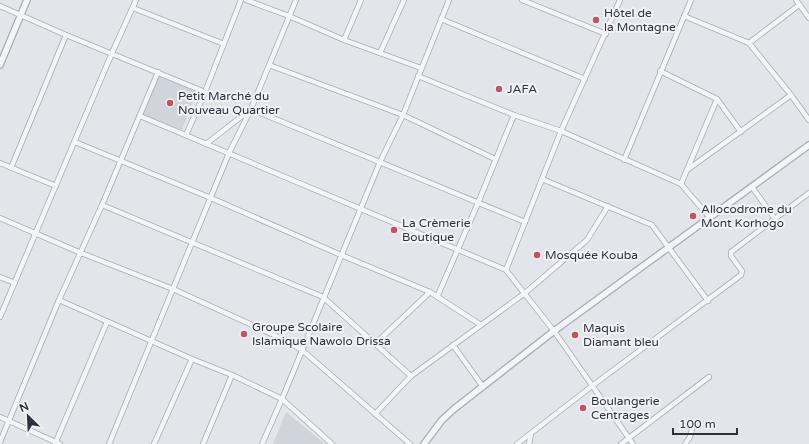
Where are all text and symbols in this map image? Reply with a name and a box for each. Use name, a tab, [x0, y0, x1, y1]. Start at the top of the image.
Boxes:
place label: Hôtel de la Montagne	[604, 6, 676, 34]
marker: Hôtel de la Montagne	[591, 15, 601, 25]
place label: JAFA	[507, 82, 537, 96]
marker: JAFA	[494, 84, 504, 94]
place label: Petit Marché du Nouveau Quartier	[178, 89, 280, 117]
marker: Petit Marché du Nouveau Quartier	[165, 98, 175, 108]
place label: Allocodrome du Mont Korhogo	[701, 202, 792, 230]
marker: Allocodrome du Mont Korhogo	[688, 211, 698, 221]
place label: La Crèmerie Boutique	[402, 216, 471, 244]
marker: La Crèmerie Boutique	[389, 225, 399, 235]
place label: Mosquée Kouba	[545, 248, 638, 262]
marker: Mosquée Kouba	[532, 250, 542, 260]
place label: Groupe Scolaire Islamique Nawolo Drissa	[252, 320, 391, 348]
place label: Maquis Diamant bleu	[583, 321, 659, 349]
marker: Groupe Scolaire Islamique Nawolo Drissa	[239, 329, 249, 339]
marker: Maquis Diamant bleu	[570, 330, 580, 340]
place label: Boulangerie Centrages	[591, 394, 660, 422]
north arrow	[8, 396, 48, 436]
text: N	[17, 400, 31, 415]
marker: Boulangerie Centrages	[578, 403, 588, 413]
scale bar	[673, 410, 737, 436]
text: 100 m	[679, 417, 716, 431]

